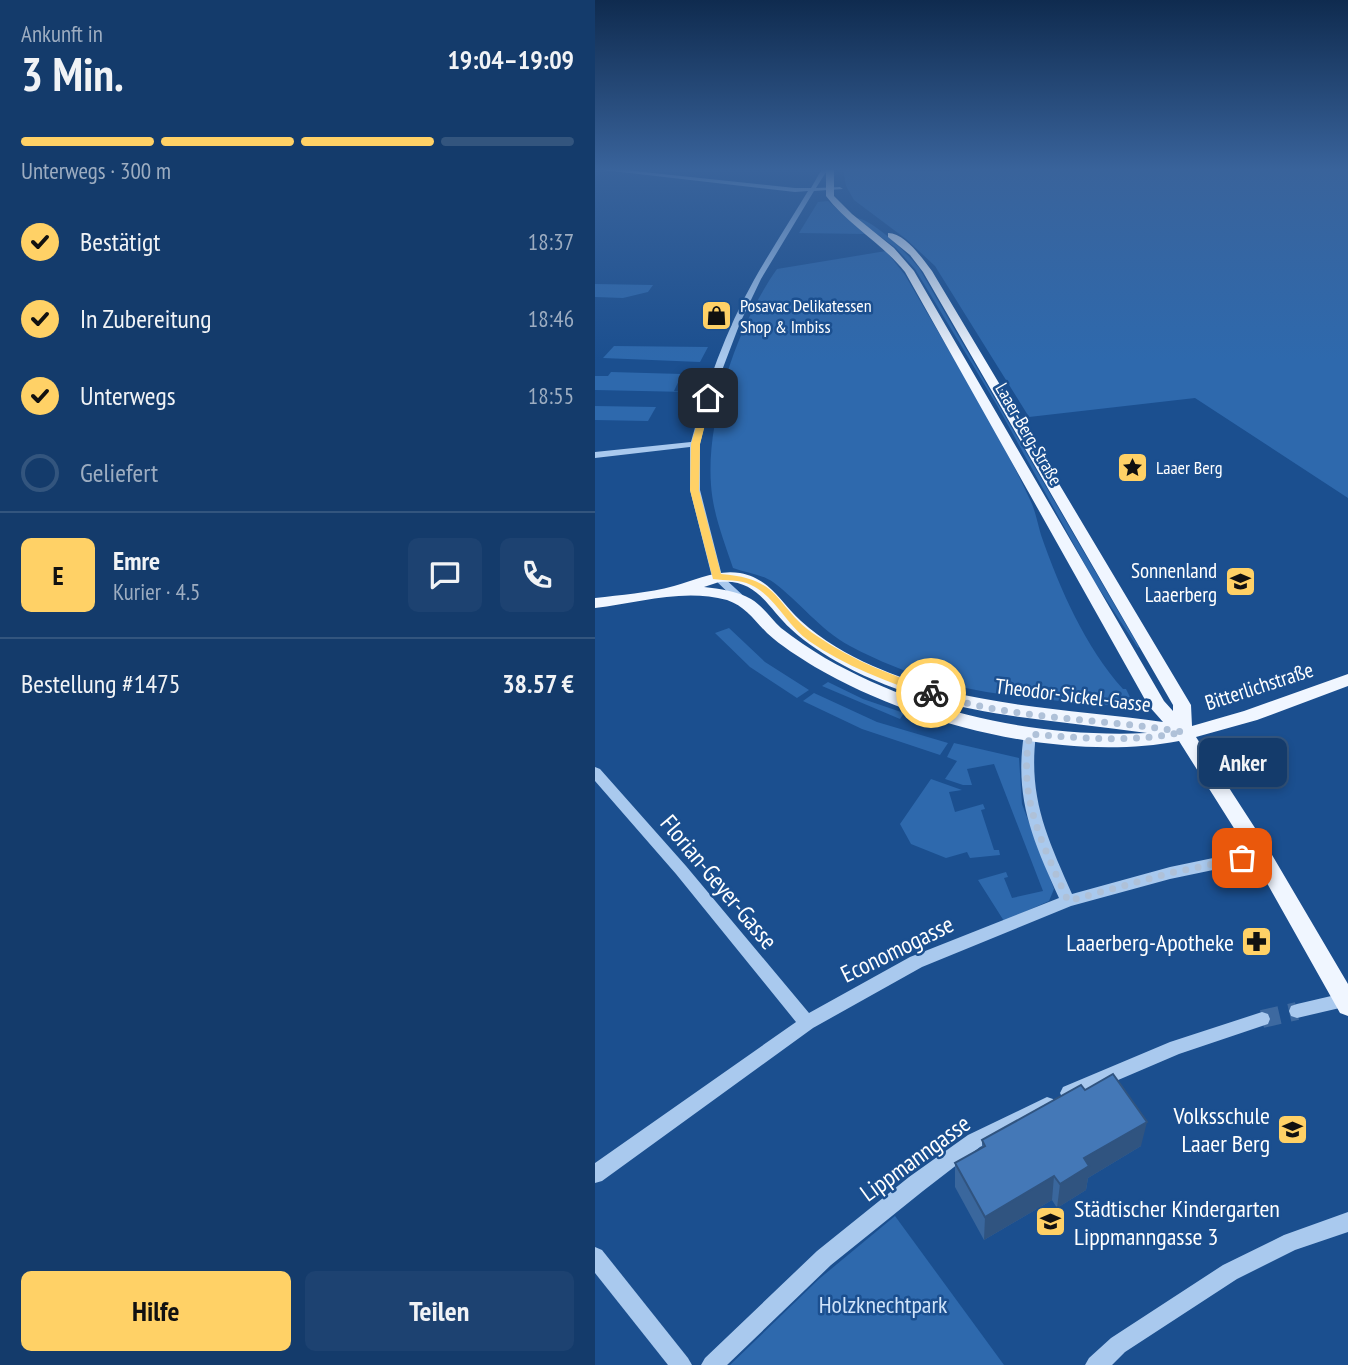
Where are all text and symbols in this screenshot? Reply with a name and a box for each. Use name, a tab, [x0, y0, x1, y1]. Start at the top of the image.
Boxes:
text: Ankunft in	[21, 19, 103, 48]
text: 19:04–19:09	[447, 43, 574, 76]
text: 3 Min.	[21, 44, 124, 104]
text: Unterwegs · 300 m	[21, 156, 171, 185]
icon: check	[21, 223, 59, 261]
text: Bestätigt	[80, 225, 161, 258]
text: 18:37	[528, 227, 574, 256]
place label: Posavac Delikatessen Shop & Imbiss	[740, 294, 872, 338]
shop icon: Posavac Delikatessen Shop & Imbiss	[700, 298, 734, 332]
icon: check	[21, 300, 59, 338]
text: In Zubereitung	[80, 302, 211, 335]
text: 18:46	[528, 304, 574, 333]
pin	[678, 368, 738, 428]
icon: check	[21, 377, 59, 415]
text: Unterwegs	[80, 379, 175, 412]
icon: home	[689, 379, 727, 417]
street label: Laaer-Berg-Straße	[991, 379, 1067, 489]
text: 18:55	[528, 381, 574, 410]
place icon: Laaer Berg	[1116, 450, 1150, 484]
text: Geliefert	[80, 456, 158, 489]
place label: Laaer Berg	[1156, 456, 1222, 479]
button: chat	[408, 538, 482, 612]
button: phone	[500, 538, 574, 612]
text: Emre	[113, 544, 160, 577]
place label: Sonnenland Laaerberg	[1131, 557, 1217, 608]
text: E	[52, 559, 64, 592]
school or university icon: Sonnenland Laaerberg	[1223, 565, 1257, 599]
text: Kurier · 4.5	[113, 577, 200, 606]
street label: Bitterlichstraße	[1201, 656, 1317, 716]
courier	[896, 658, 966, 728]
text: Bestellung #1475	[21, 667, 181, 700]
text: 38.57 €	[502, 667, 574, 700]
street label: Theodor-Sickel-Gasse	[994, 672, 1152, 718]
icon: bike	[912, 674, 950, 712]
callout: Anker	[1198, 739, 1286, 788]
text: Anker	[1219, 748, 1267, 777]
street label: Florian-Geyer-Gasse	[654, 808, 784, 956]
pin	[1212, 828, 1272, 888]
icon: bag	[1223, 839, 1261, 877]
street label: Economogasse	[835, 908, 959, 990]
pharmacy icon: Laaerberg-Apotheke	[1240, 925, 1274, 959]
place label: Laaerberg-Apotheke	[1066, 927, 1234, 958]
place label: Volksschule Laaer Berg	[1173, 1100, 1270, 1159]
street label: Lippmanngasse	[854, 1108, 976, 1208]
school or university icon: Volksschule Laaer Berg	[1276, 1112, 1310, 1146]
place label: Städtischer Kindergarten Lippmanngasse 3	[1074, 1193, 1280, 1252]
school or university icon: Städtischer Kindergarten Lippmanngasse 3	[1034, 1205, 1068, 1239]
button: Hilfe	[21, 1271, 291, 1351]
button: Teilen	[305, 1271, 574, 1351]
park label: Holzknechtpark	[819, 1289, 948, 1320]

